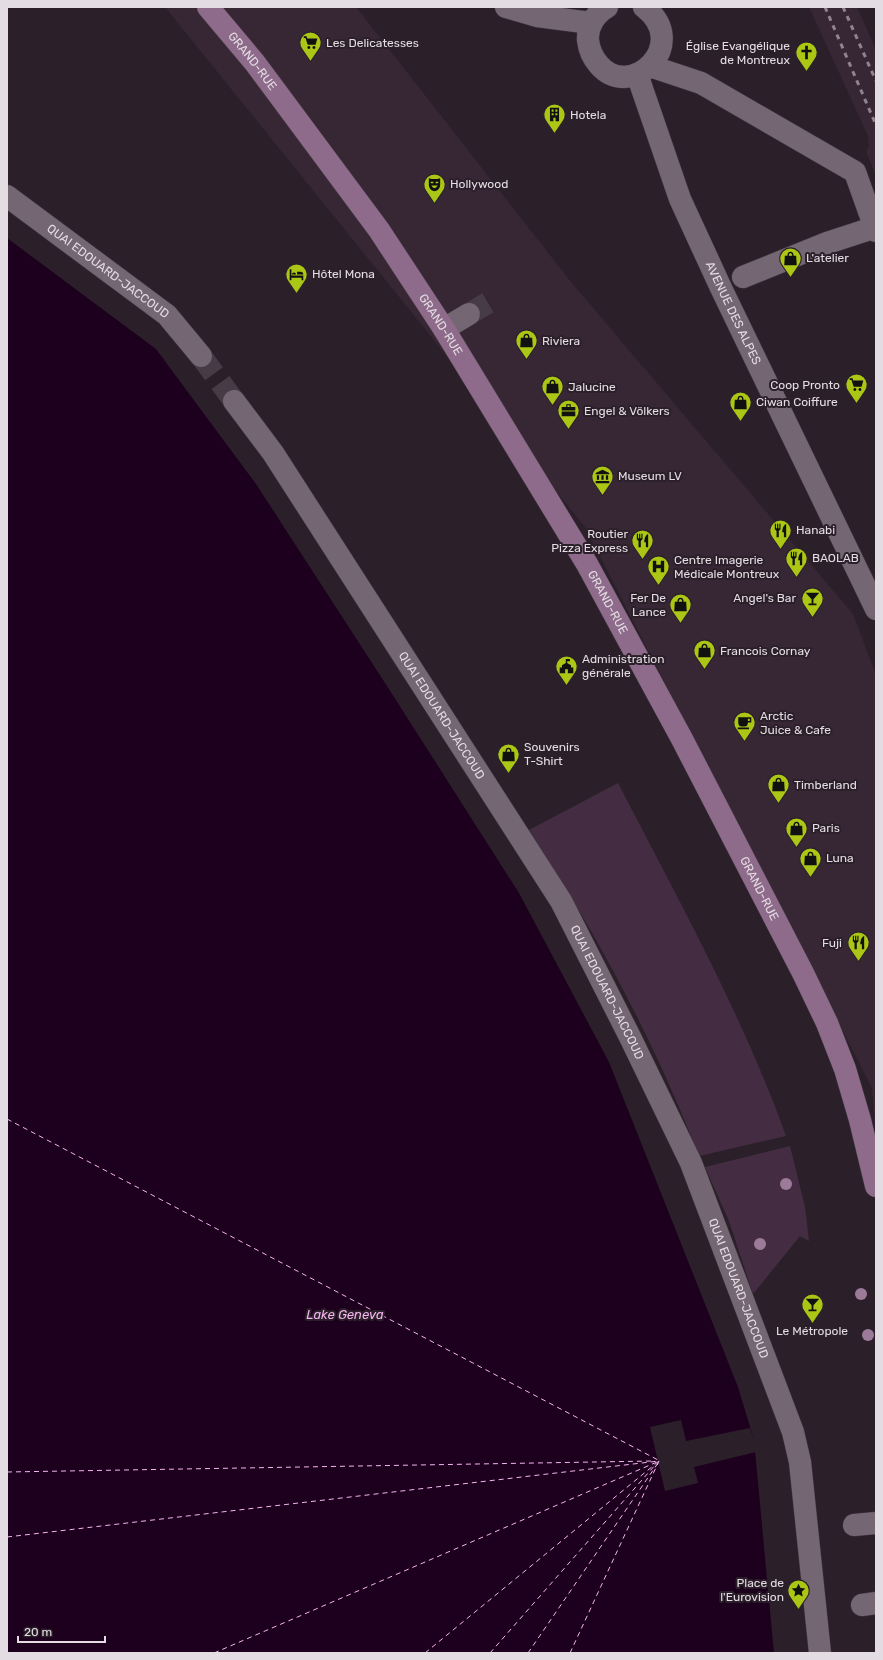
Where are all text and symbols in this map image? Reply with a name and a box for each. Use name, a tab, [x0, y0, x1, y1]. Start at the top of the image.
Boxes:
street label: GRAND-RUE	[225, 29, 280, 93]
supermarket icon: Les Delicatesses	[297, 30, 323, 63]
place label: Les Delicatesses	[326, 36, 419, 50]
place label: Église Evangélique de Montreux	[686, 39, 791, 67]
church icon: Église Evangélique de Montreux	[793, 40, 819, 73]
building icon: Hotela	[541, 102, 567, 135]
place label: Hotela	[570, 108, 606, 122]
theatre icon: Hollywood	[421, 171, 447, 204]
place label: Hollywood	[450, 177, 508, 191]
street label: QUAI EDOUARD-JACCOUD	[44, 221, 172, 321]
shop icon: L'atelier	[778, 245, 804, 278]
place label: L'atelier	[806, 251, 849, 265]
street label: AVENUE DES ALPES	[703, 259, 764, 367]
hotel icon: Hôtel Mona	[283, 261, 309, 294]
place label: Hôtel Mona	[312, 267, 375, 281]
street label: GRAND-RUE	[416, 291, 465, 358]
shop icon: Riviera	[514, 328, 540, 361]
place label: Riviera	[542, 334, 580, 348]
supermarket icon: Coop Pronto	[843, 372, 869, 405]
shop icon: Jalucine	[540, 374, 566, 407]
place label: Coop Pronto	[770, 378, 840, 392]
place label: Jalucine	[568, 380, 616, 394]
shop icon: Ciwan Coiffure	[728, 389, 754, 422]
place label: Ciwan Coiffure	[756, 395, 838, 409]
office icon: Engel & Völkers	[556, 398, 582, 431]
place label: Engel & Völkers	[584, 404, 670, 418]
museum icon: Museum LV	[590, 463, 616, 496]
place label: Museum LV	[618, 469, 682, 483]
restaurant icon: Hanabi	[768, 517, 794, 550]
place label: Hanabi	[796, 523, 835, 537]
place label: Routier Pizza Express	[551, 527, 628, 555]
restaurant icon: Routier Pizza Express	[630, 528, 656, 561]
restaurant icon: BAOLAB	[783, 545, 809, 578]
place label: BAOLAB	[812, 551, 859, 565]
place label: Centre Imagerie Médicale Montreux	[674, 553, 780, 581]
hospital icon: Centre Imagerie Médicale Montreux	[646, 554, 672, 587]
street label: GRAND-RUE	[585, 568, 631, 636]
bar icon: Angel's Bar	[799, 585, 825, 618]
place label: Fer De Lance	[630, 591, 666, 619]
place label: Angel's Bar	[733, 591, 796, 605]
shop icon: Fer De Lance	[668, 592, 694, 625]
shop icon: Francois Cornay	[692, 638, 718, 671]
place label: Francois Cornay	[720, 644, 811, 658]
street label: QUAI EDOUARD-JACCOUD	[396, 649, 488, 782]
place label: Administration générale	[582, 652, 664, 680]
public building icon: Administration générale	[553, 653, 579, 686]
place label: Arctic Juice & Cafe	[760, 709, 831, 737]
cafe icon: Arctic Juice & Cafe	[731, 710, 757, 743]
place label: Souvenirs T-Shirt	[524, 740, 580, 768]
shop icon: Souvenirs T-Shirt	[496, 741, 522, 774]
shop icon: Timberland	[766, 772, 792, 805]
place label: Timberland	[794, 778, 857, 792]
shop icon: Paris	[784, 815, 810, 848]
place label: Paris	[812, 821, 840, 835]
shop icon: Luna	[798, 845, 824, 878]
place label: Luna	[826, 851, 854, 865]
street label: GRAND-RUE	[737, 854, 782, 923]
street label: QUAI EDOUARD-JACCOUD	[567, 923, 647, 1062]
restaurant icon: Fuji	[845, 930, 871, 963]
place label: Fuji	[822, 936, 842, 950]
street label: QUAI EDOUARD-JACCOUD	[706, 1216, 771, 1360]
bar icon: Le Métropole	[799, 1291, 825, 1324]
water label: Lake Geneva	[306, 1307, 384, 1322]
place label: Le Métropole	[776, 1324, 848, 1338]
place label: Place de l'Eurovision	[720, 1576, 784, 1604]
place icon: Place de l'Eurovision	[786, 1577, 812, 1610]
scale bar	[18, 1618, 105, 1644]
text: 20 m	[24, 1625, 52, 1639]

